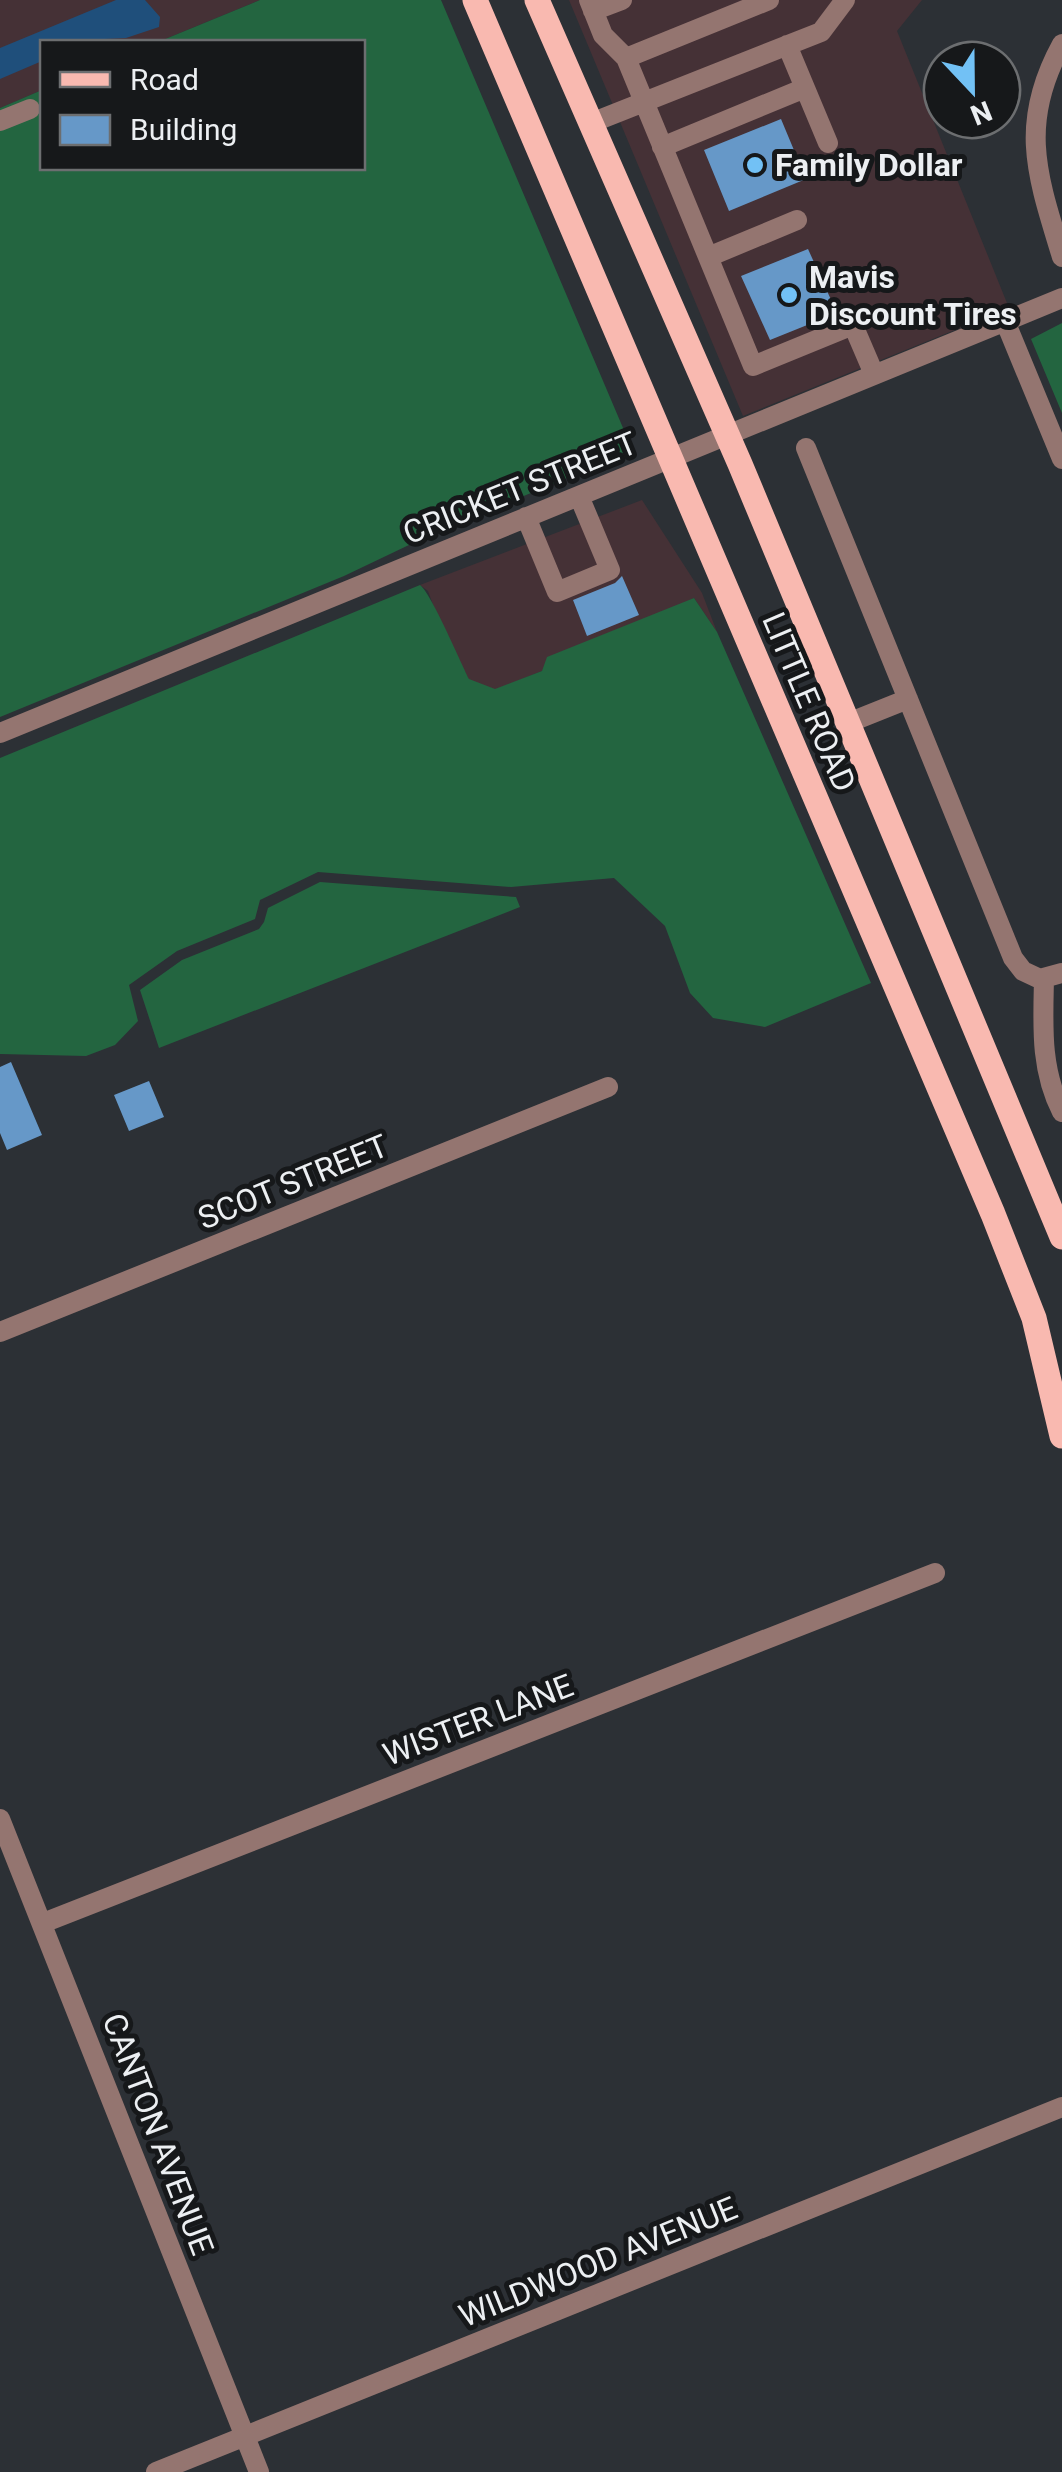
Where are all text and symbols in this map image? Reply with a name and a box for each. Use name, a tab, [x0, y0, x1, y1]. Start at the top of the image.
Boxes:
legend	[40, 40, 365, 170]
north arrow	[922, 40, 1022, 140]
text: Road	[130, 62, 199, 97]
text: N	[966, 94, 997, 132]
text: Building	[130, 112, 237, 147]
place label: Family Dollar	[775, 146, 963, 184]
marker: Family Dollar	[744, 154, 766, 176]
place label: Mavis Discount Tires	[809, 258, 1017, 333]
marker: Mavis Discount Tires	[778, 284, 800, 306]
street label: CRICKET STREET	[398, 424, 642, 552]
street label: LITTLE ROAD	[754, 607, 864, 797]
street label: SCOT STREET	[193, 1127, 393, 1237]
street label: WISTER LANE	[378, 1666, 578, 1774]
street label: CANTON AVENUE	[95, 2008, 221, 2260]
street label: WILDWOOD AVENUE	[453, 2189, 743, 2335]

